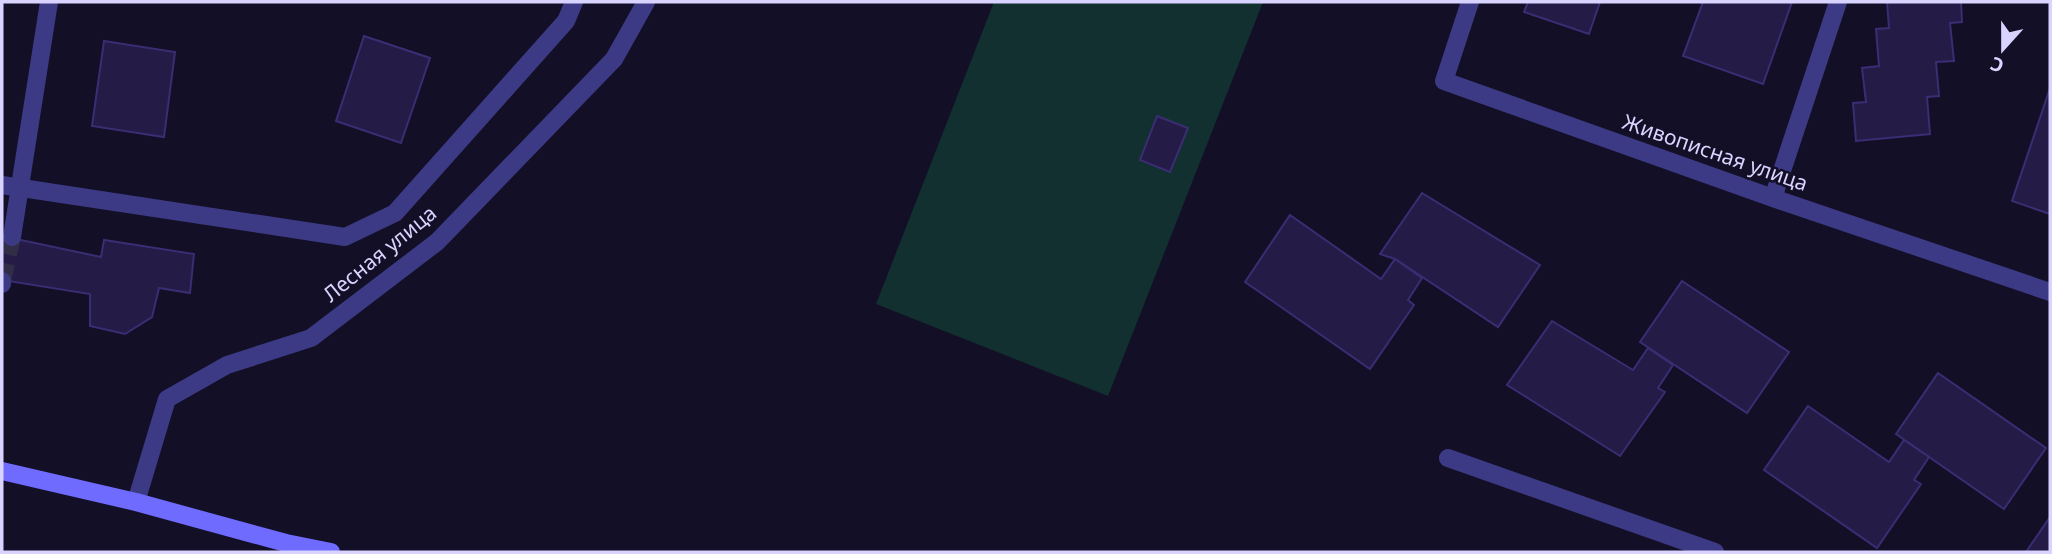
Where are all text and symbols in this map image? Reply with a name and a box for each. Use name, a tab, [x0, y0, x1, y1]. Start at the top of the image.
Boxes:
north arrow	[1968, 14, 2038, 84]
text: С	[1987, 51, 2007, 79]
street label: Живописная улица	[1619, 107, 1812, 197]
street label: Лесная улица	[317, 199, 442, 308]

